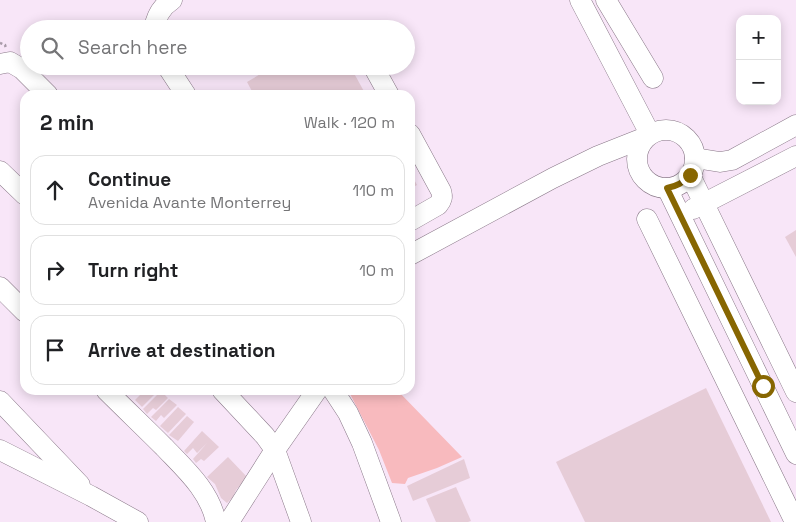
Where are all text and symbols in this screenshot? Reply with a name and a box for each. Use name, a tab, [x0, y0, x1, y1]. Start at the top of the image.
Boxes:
map controls	[736, 15, 781, 105]
button: +	[736, 15, 781, 60]
search box	[20, 20, 415, 75]
icon: search	[38, 34, 66, 62]
text: Search here	[78, 35, 188, 60]
button: −	[736, 60, 781, 105]
text: 2 min	[40, 109, 94, 136]
text: Walk · 120 m	[304, 112, 395, 133]
route end	[679, 164, 702, 187]
text: Continue	[88, 167, 171, 192]
icon: ahead	[41, 176, 69, 204]
text: 110 m	[352, 180, 394, 201]
text: Avenida Avante Monterrey	[88, 192, 291, 213]
icon: right	[41, 256, 69, 284]
text: Turn right	[88, 258, 178, 283]
text: 10 m	[359, 260, 394, 281]
icon: arrive	[41, 336, 69, 364]
text: Arrive at destination	[88, 338, 276, 363]
route start	[752, 375, 775, 398]

